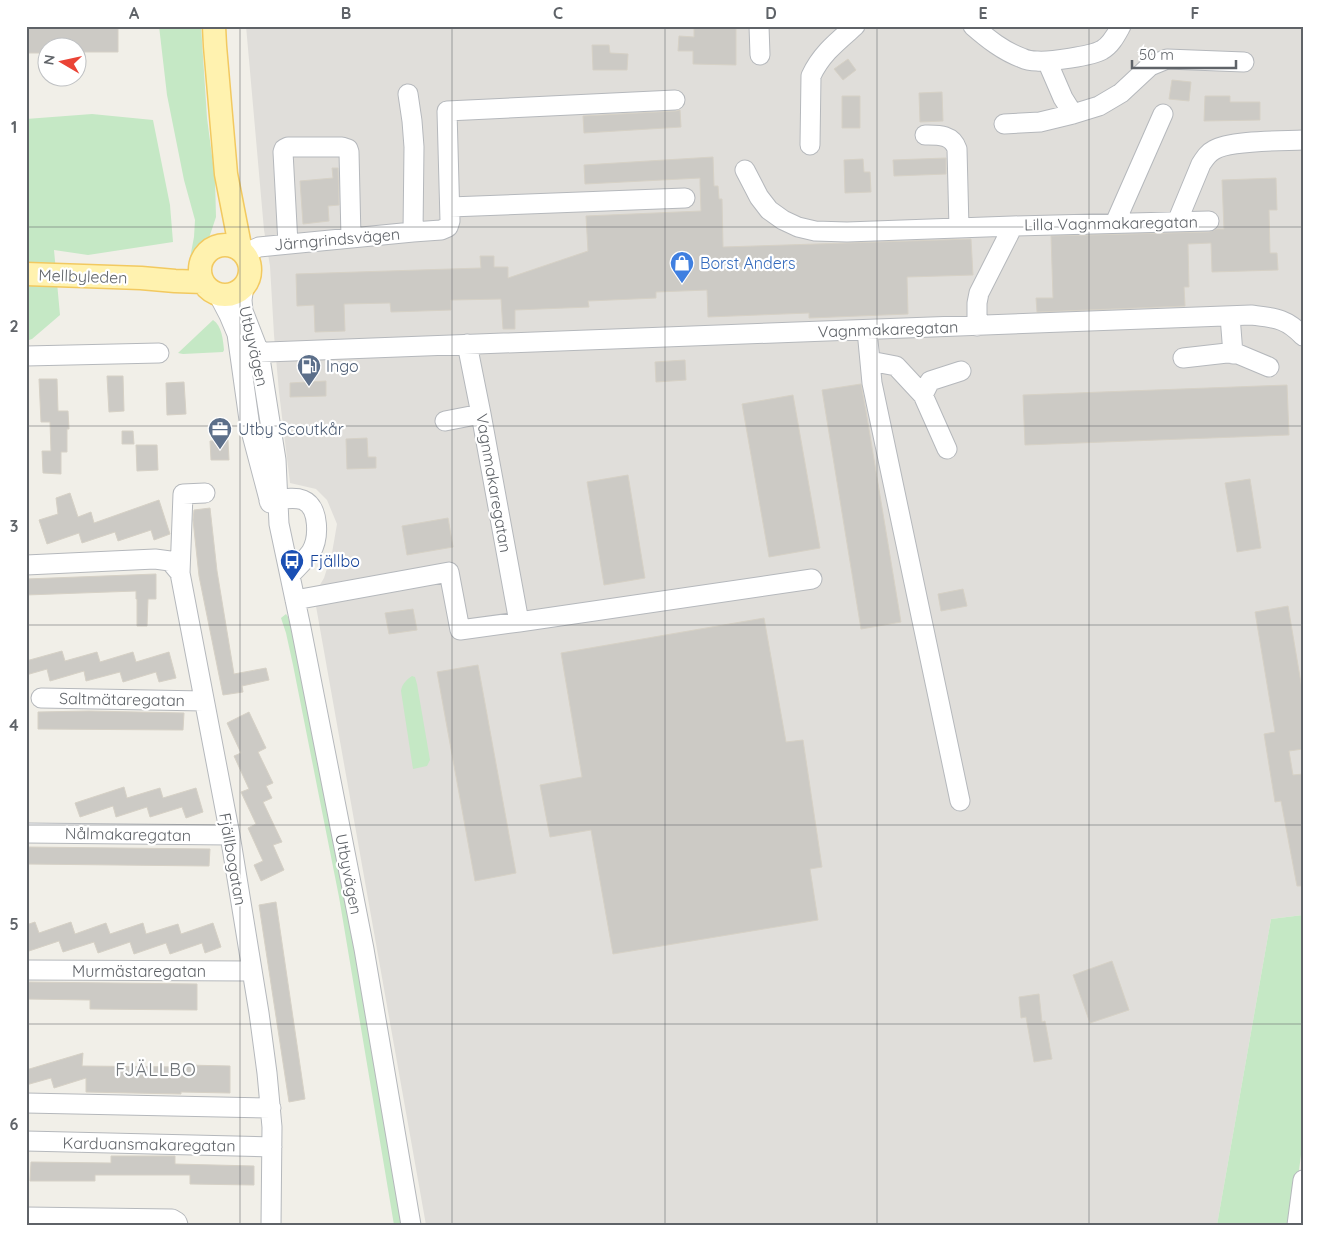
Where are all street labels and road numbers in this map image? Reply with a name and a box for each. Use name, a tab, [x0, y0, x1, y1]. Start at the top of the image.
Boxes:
street label: Lilla Vagnmakaregatan	[1024, 211, 1198, 235]
street label: Järngrindsvägen	[273, 224, 401, 254]
street label: Mellbyleden	[38, 264, 128, 288]
street label: Utbyvägen	[235, 304, 273, 388]
street label: Vagnmakaregatan	[817, 317, 959, 341]
street label: Vagnmakaregatan	[472, 412, 516, 554]
street label: Saltmätaregatan	[59, 688, 185, 710]
street label: Fjällbogatan	[215, 811, 251, 907]
street label: Nålmakaregatan	[65, 823, 191, 845]
street label: Utbyvägen	[331, 832, 367, 916]
street label: Murmästaregatan	[72, 961, 206, 981]
street label: Karduansmakaregatan	[62, 1132, 236, 1156]

